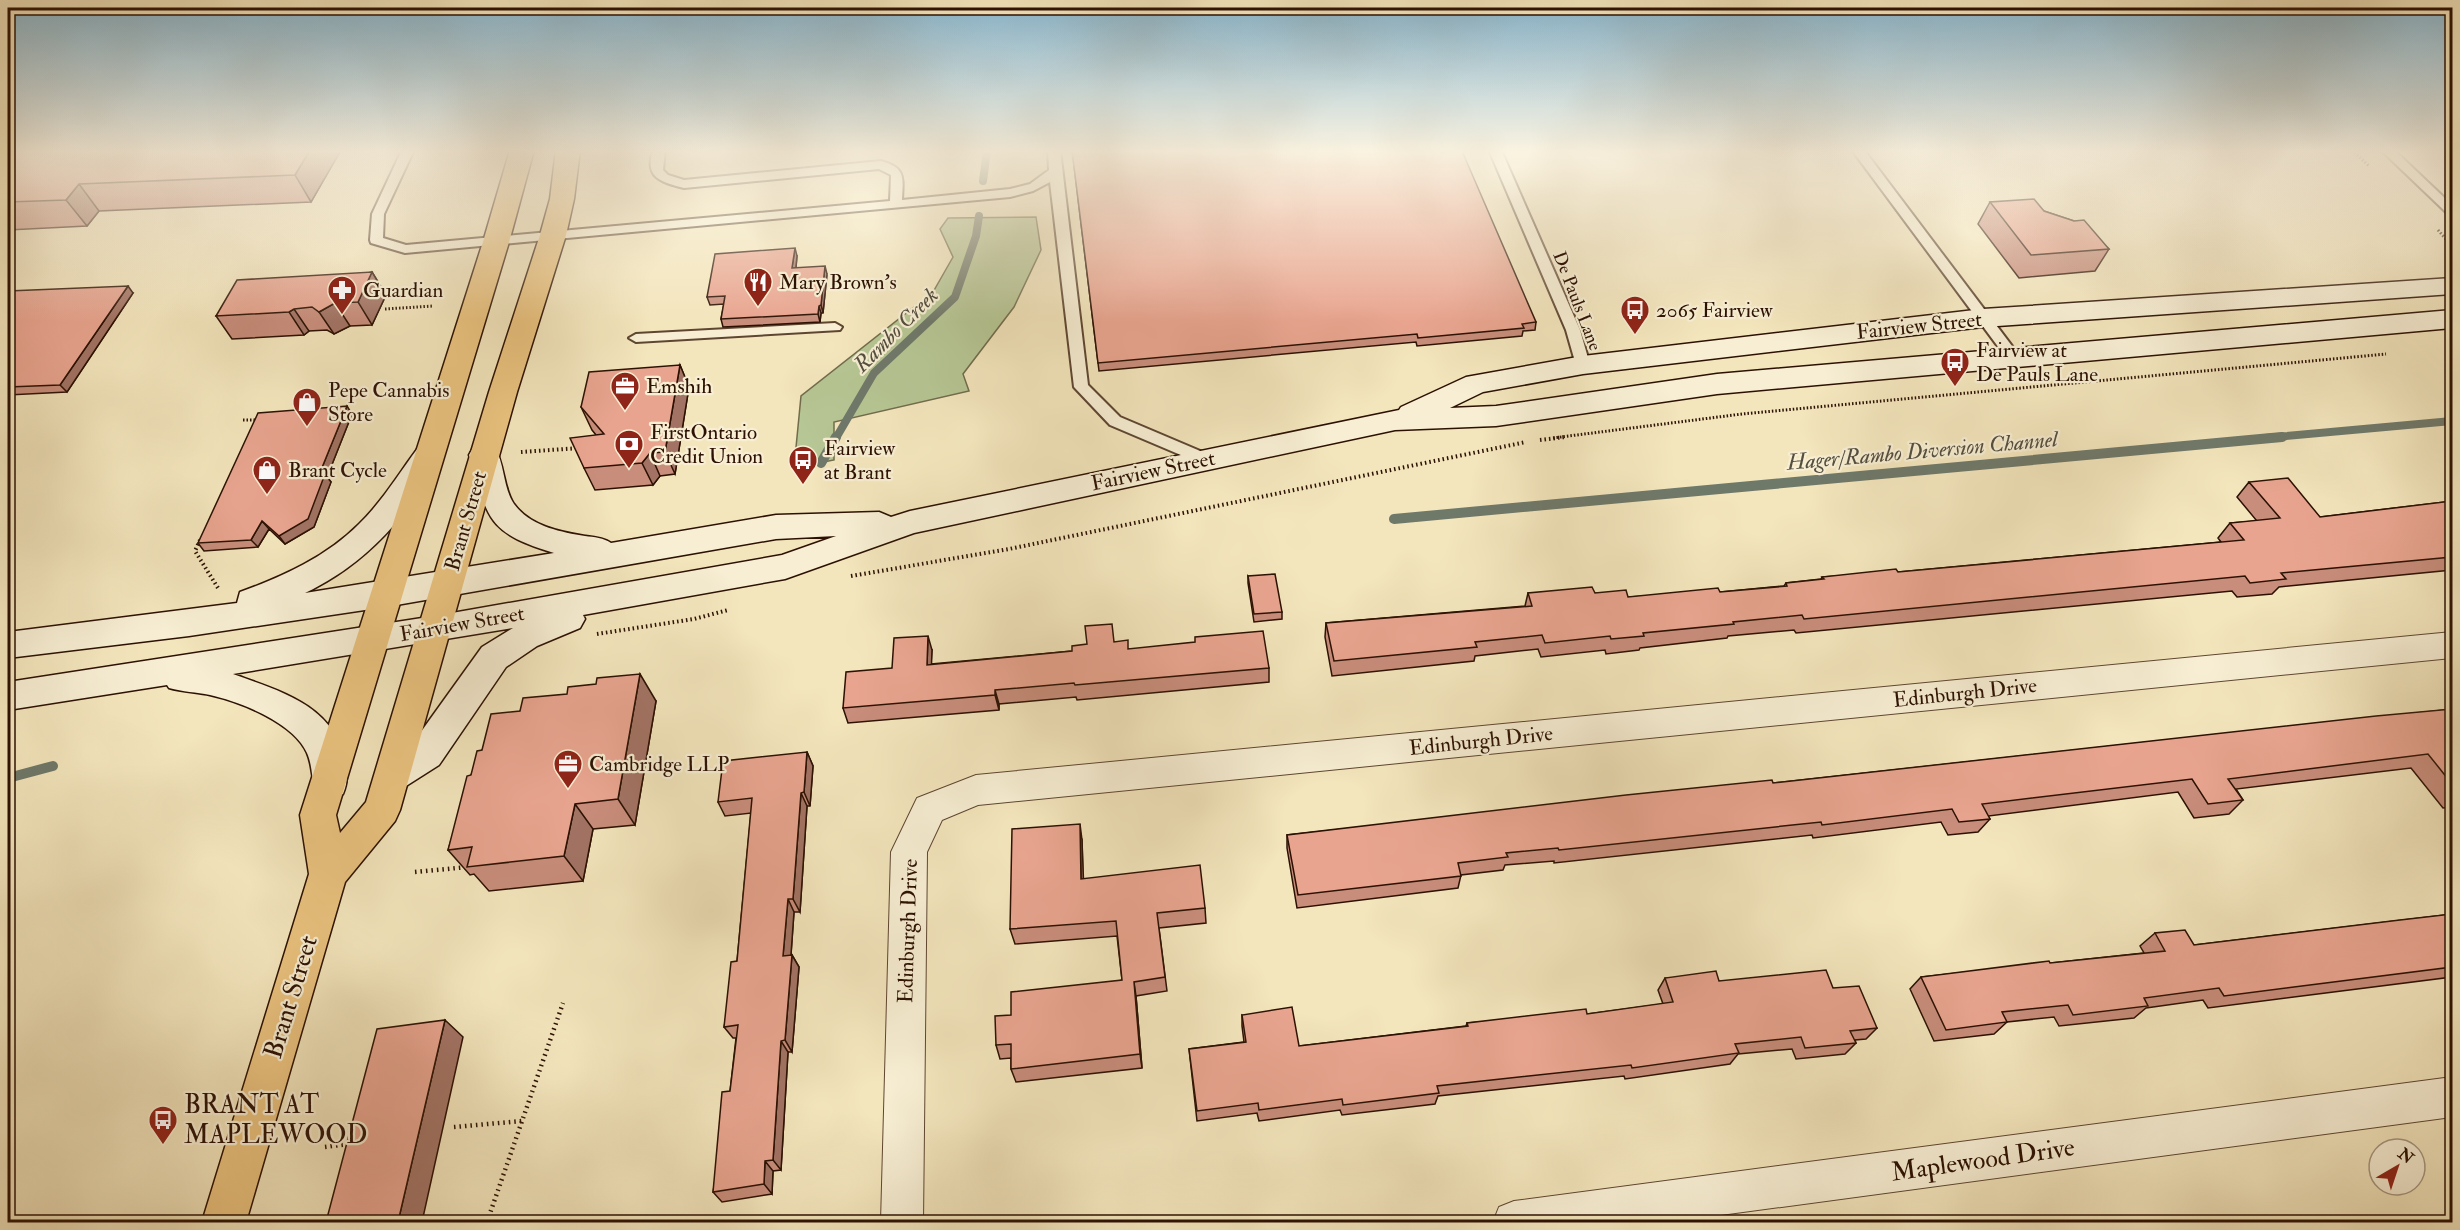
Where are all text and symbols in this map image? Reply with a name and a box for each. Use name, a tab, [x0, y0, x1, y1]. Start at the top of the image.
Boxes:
street label: De Pauls Lane	[1548, 248, 1607, 354]
restaurant icon: Mary Brown's	[742, 266, 774, 308]
place label: Mary Brown's	[779, 269, 897, 296]
pharmacy icon: Guardian	[326, 274, 358, 316]
place label: Guardian	[363, 277, 443, 304]
water label: Rambo Creek	[847, 282, 944, 379]
bus stop icon: 2065 Fairview	[1619, 294, 1651, 336]
place label: 2065 Fairview	[1656, 297, 1774, 324]
street label: Fairview Street	[1855, 306, 1983, 346]
place label: Fairview at De Pauls Lane	[1976, 337, 2098, 388]
bus stop icon: Fairview at De Pauls Lane	[1939, 346, 1971, 388]
office icon: Emshih	[609, 370, 641, 412]
place label: Emshih	[646, 373, 712, 400]
place label: Pepe Cannabis Store	[328, 377, 450, 428]
shop icon: Pepe Cannabis Store	[291, 386, 323, 428]
place label: FirstOntario Credit Union	[650, 419, 763, 470]
water label: Hager/Rambo Diversion Channel	[1785, 425, 2060, 477]
bank icon: FirstOntario Credit Union	[613, 428, 645, 470]
place label: Fairview at Brant	[824, 435, 896, 486]
bus stop icon: Fairview at Brant	[787, 444, 819, 486]
street label: Fairview Street	[1088, 445, 1218, 497]
shop icon: Brant Cycle	[251, 454, 283, 496]
place label: Brant Cycle	[288, 457, 387, 484]
street label: Brant Street	[439, 468, 493, 574]
street label: Fairview Street	[398, 600, 527, 648]
street label: Edinburgh Drive	[1892, 672, 2038, 714]
street label: Edinburgh Drive	[1408, 720, 1554, 762]
office icon: Cambridge LLP	[552, 748, 584, 790]
place label: Cambridge LLP	[589, 751, 729, 778]
street label: Edinburgh Drive	[892, 858, 924, 1004]
street label: Brant Street	[257, 932, 325, 1062]
place label: BRANT AT MAPLEWOOD	[184, 1089, 367, 1151]
bus stop icon: BRANT AT MAPLEWOOD	[147, 1104, 179, 1146]
street label: Maplewood Drive	[1889, 1131, 2077, 1190]
north arrow	[2367, 1137, 2427, 1197]
text: N	[2393, 1143, 2418, 1169]

